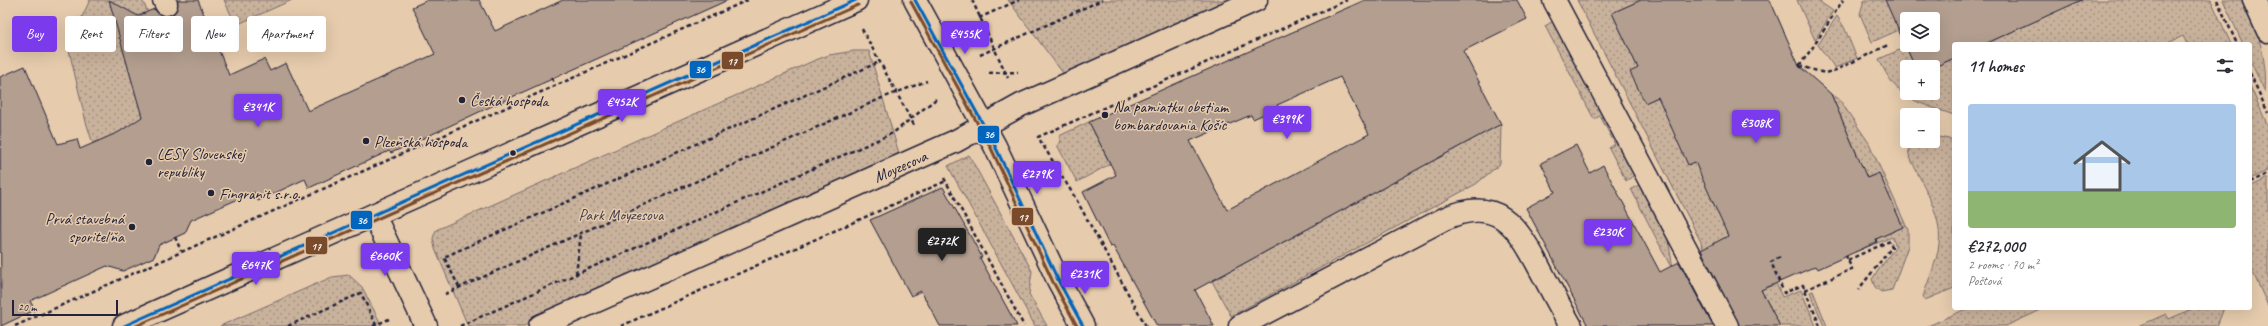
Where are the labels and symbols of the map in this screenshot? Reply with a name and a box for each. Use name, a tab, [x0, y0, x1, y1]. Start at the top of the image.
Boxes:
pin: €455K	[937, 21, 993, 55]
line badge: 17	[721, 51, 744, 70]
text: 17	[727, 54, 738, 68]
line badge: 36	[689, 60, 712, 79]
text: 36	[695, 62, 706, 76]
pin: €452K	[594, 89, 650, 123]
place label: Česká hospoda	[470, 91, 550, 111]
pin: €341K	[230, 94, 286, 128]
marker: Česká hospoda	[457, 95, 467, 105]
place label: Na pamiatku obetiam bombardovania Košíc	[1113, 97, 1230, 135]
pin: €399K	[1259, 106, 1315, 140]
marker: Na pamiatku obetiam bombardovania Košíc	[1100, 110, 1110, 120]
pin: €308K	[1728, 110, 1784, 144]
line badge: 36	[977, 125, 1000, 144]
text: 36	[984, 127, 995, 141]
place label: Plzeňská hospoda	[374, 132, 468, 152]
marker: Plzeňská hospoda	[361, 136, 371, 146]
place label: LESY Slovenskej republiky	[157, 144, 247, 182]
street label: Moyzesova	[871, 146, 931, 187]
unlabelled marker	[508, 148, 518, 158]
marker: LESY Slovenskej republiky	[144, 157, 154, 167]
pin: €279K	[1009, 161, 1065, 195]
place label: Fingranit s.r.o.	[219, 184, 301, 204]
marker: Fingranit s.r.o.	[206, 188, 216, 198]
park label: Park Moyzesova	[579, 205, 665, 225]
line badge: 17	[1011, 207, 1034, 226]
place label: Prvá stavebná sporiteľňa	[45, 209, 126, 247]
line badge: 36	[350, 210, 373, 230]
text: 17	[1018, 210, 1029, 224]
text: 36	[357, 213, 368, 227]
pin: €230K	[1580, 219, 1636, 253]
marker: Prvá stavebná sporiteľňa	[127, 222, 137, 232]
pin: €272K	[914, 228, 970, 262]
line badge: 17	[305, 236, 328, 255]
text: 17	[311, 239, 322, 253]
pin: €660K	[357, 243, 413, 277]
pin: €647K	[228, 252, 284, 286]
pin: €231K	[1057, 261, 1113, 295]
scale bar	[12, 298, 118, 317]

